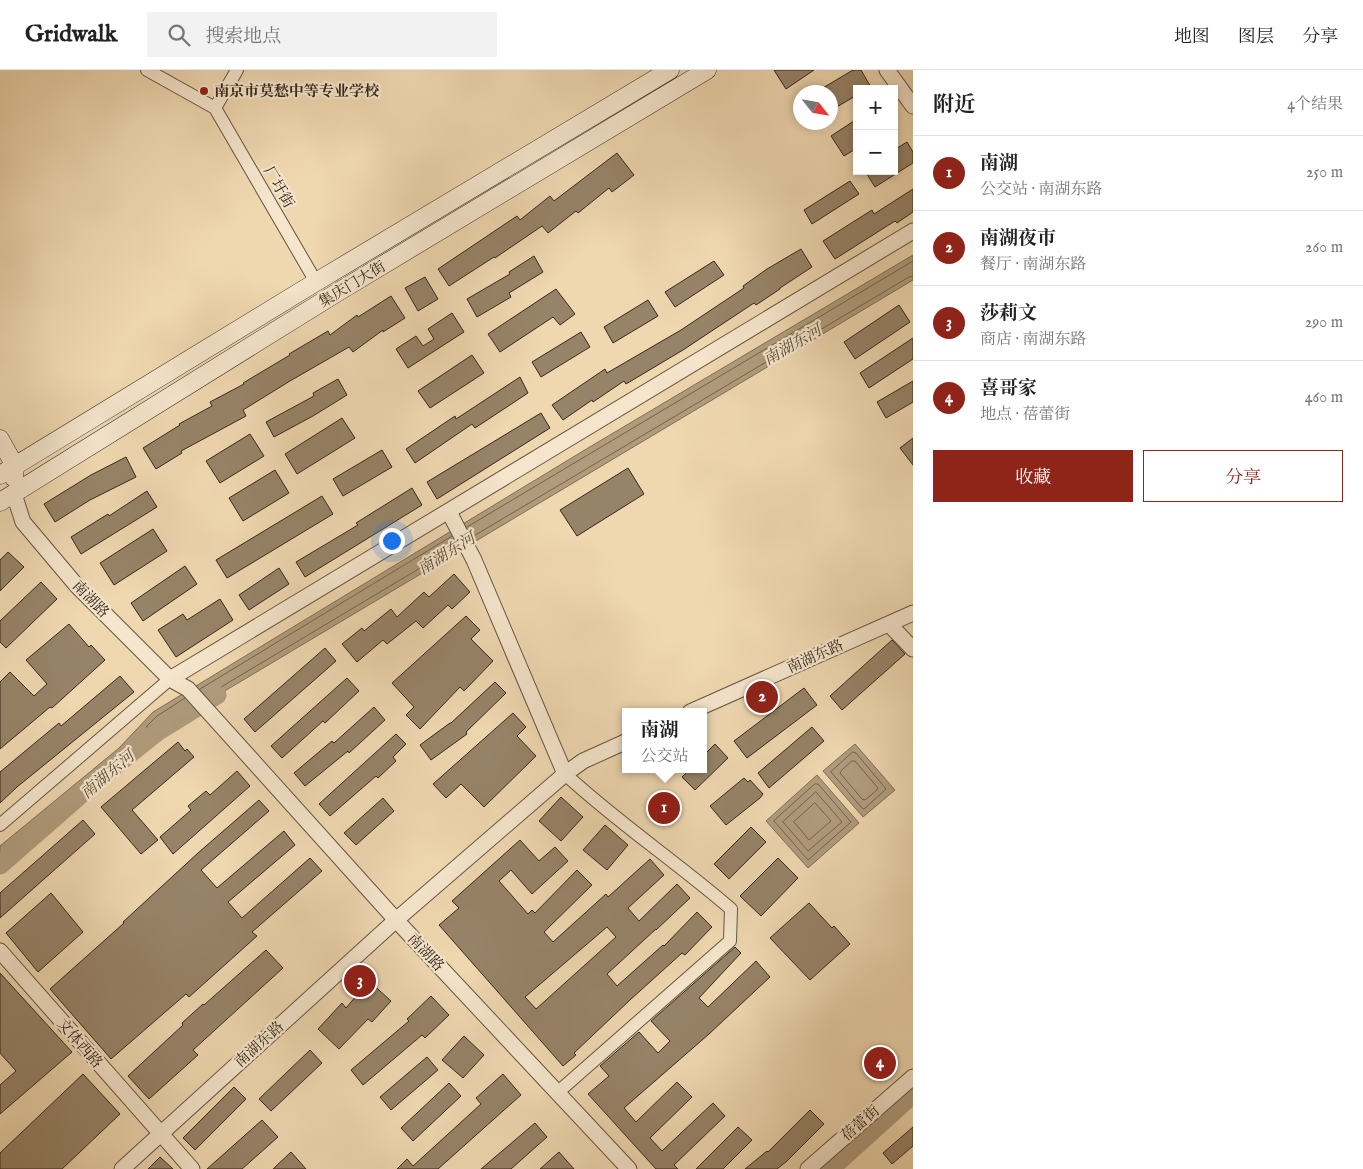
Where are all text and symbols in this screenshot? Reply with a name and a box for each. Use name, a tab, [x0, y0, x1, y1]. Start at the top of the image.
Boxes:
search box	[147, 12, 497, 57]
text: Gridwalk	[25, 19, 117, 50]
icon: search	[165, 21, 193, 49]
text: 搜索地点	[205, 25, 281, 49]
text: 地图	[1174, 26, 1210, 49]
text: 图层	[1238, 26, 1274, 49]
text: 分享	[1302, 26, 1338, 49]
place label: 南京市莫愁中等专业学校	[214, 82, 380, 101]
marker: 南京市莫愁中等专业学校	[198, 85, 210, 97]
north arrow	[793, 85, 838, 130]
map controls	[853, 85, 898, 175]
button: +	[853, 85, 898, 130]
text: 附近	[933, 92, 975, 119]
text: 4个结果	[1287, 95, 1343, 115]
button: −	[853, 130, 898, 175]
text: 南湖	[980, 152, 1018, 176]
street label: 厂圩街	[259, 163, 298, 211]
text: 1	[946, 163, 952, 183]
text: 250 m	[1306, 163, 1343, 183]
text: 公交站 · 南湖东路	[980, 180, 1103, 200]
text: 南湖夜市	[980, 227, 1056, 251]
text: 2	[945, 238, 953, 258]
text: 260 m	[1305, 238, 1343, 258]
text: 餐厅 · 南湖东路	[980, 255, 1087, 275]
street label: 集庆门大街	[315, 257, 389, 312]
text: 莎莉文	[980, 302, 1037, 326]
text: 3	[946, 313, 952, 333]
text: 290 m	[1305, 313, 1343, 333]
water label: 南湖东河	[760, 320, 828, 370]
text: 商店 · 南湖东路	[980, 330, 1087, 350]
text: 喜哥家	[980, 377, 1037, 401]
text: 4	[945, 388, 953, 408]
text: 460 m	[1305, 388, 1343, 408]
text: 地点 · 蓓蕾街	[980, 405, 1071, 425]
button: 收藏	[933, 450, 1133, 502]
button: 分享	[1143, 450, 1343, 502]
your location	[379, 528, 405, 554]
water label: 南湖东河	[415, 528, 482, 580]
street label: 南湖路	[68, 577, 113, 622]
street label: 南湖东路	[784, 636, 846, 677]
pin: 2	[746, 678, 778, 716]
popup	[622, 708, 707, 773]
text: 南湖	[640, 719, 679, 743]
water label: 南湖东河	[77, 745, 142, 804]
text: 公交站	[640, 747, 689, 767]
pin: 1	[648, 789, 680, 827]
street label: 南湖路	[403, 929, 448, 975]
pin: 3	[344, 962, 376, 1000]
street label: 文体西路	[53, 1014, 106, 1072]
street label: 南湖东路	[231, 1017, 288, 1072]
pin: 4	[864, 1044, 896, 1082]
street label: 蓓蕾街	[837, 1101, 884, 1145]

